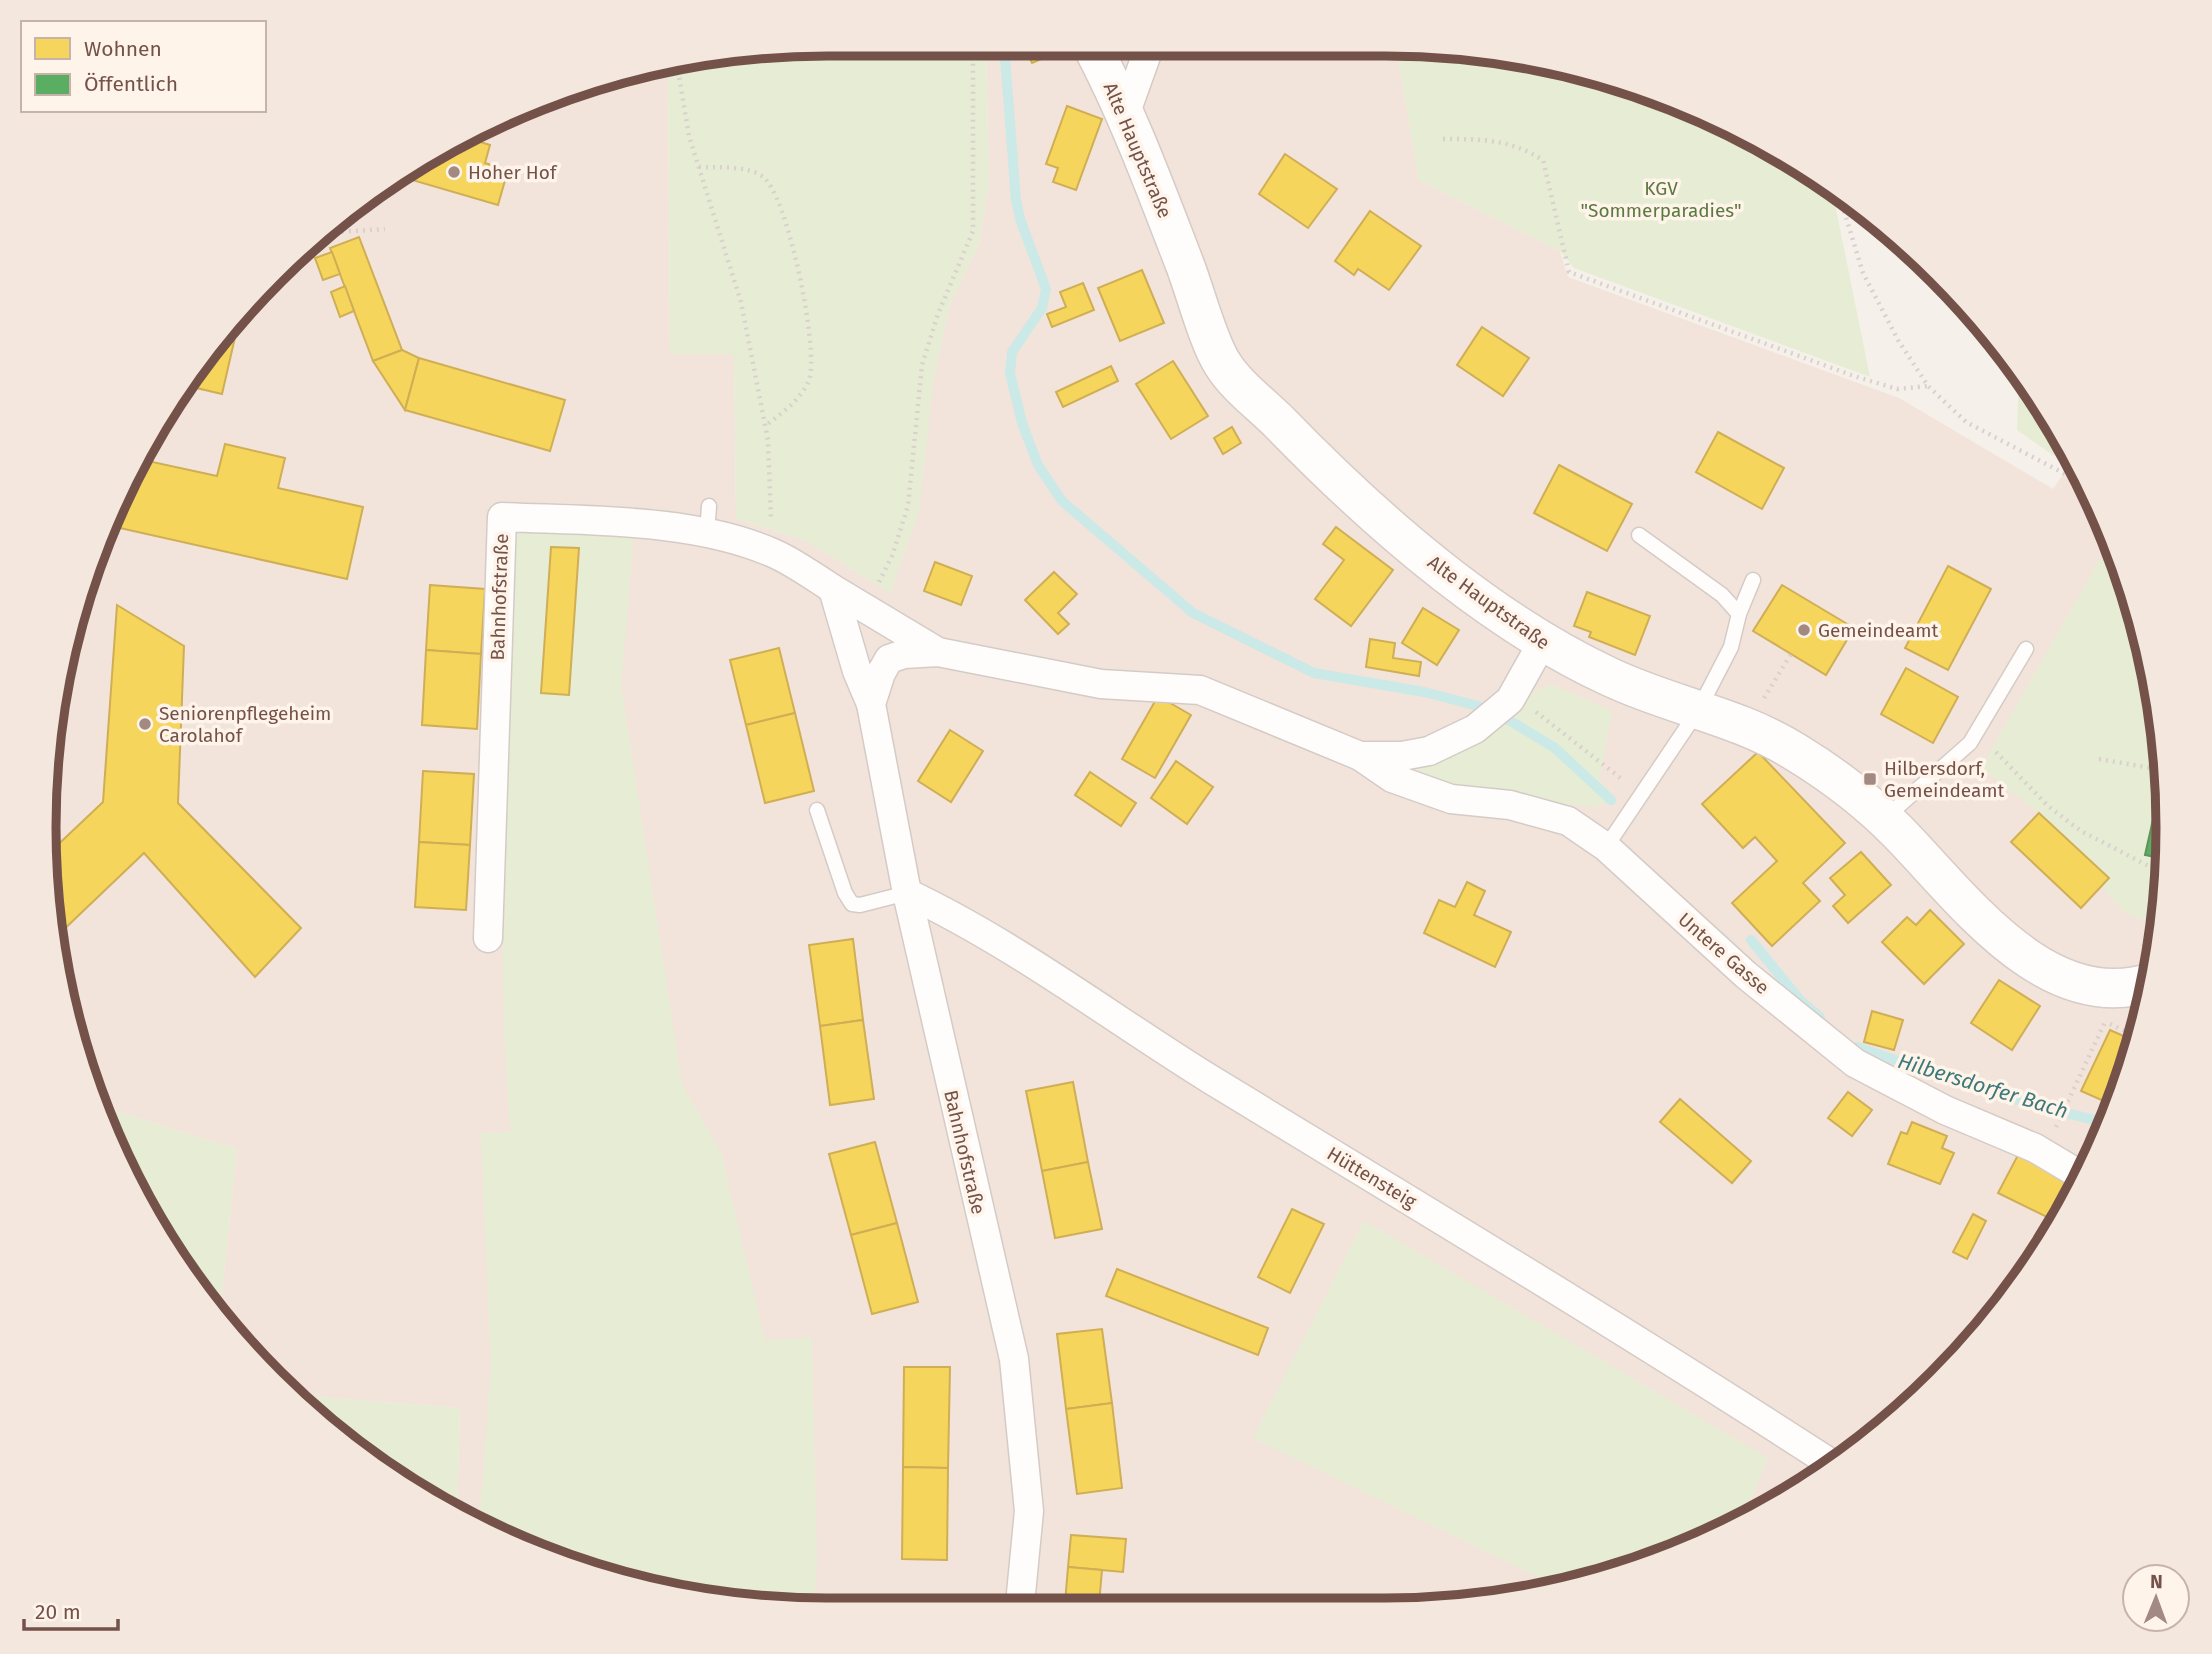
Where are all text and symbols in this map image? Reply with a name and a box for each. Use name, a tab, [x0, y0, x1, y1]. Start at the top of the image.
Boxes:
legend	[21, 21, 266, 112]
text: Wohnen	[84, 36, 162, 62]
text: Öffentlich	[84, 71, 178, 97]
street label: Alte Hauptstraße	[1099, 79, 1177, 222]
place label: Hoher Hof	[468, 161, 558, 184]
marker: Hoher Hof	[446, 164, 462, 180]
park label: KGV "Sommerparadies"	[1581, 177, 1741, 222]
street label: Bahnhofstraße	[486, 533, 513, 661]
street label: Alte Hauptstraße	[1423, 550, 1554, 654]
place label: Gemeindeamt	[1818, 619, 1939, 642]
marker: Gemeindeamt	[1796, 622, 1812, 638]
place label: Seniorenpflegeheim Carolahof	[159, 702, 331, 747]
marker: Seniorenpflegeheim Carolahof	[137, 716, 153, 732]
place label: Hilbersdorf, Gemeindeamt	[1884, 757, 2005, 802]
marker: Hilbersdorf, Gemeindeamt	[1862, 771, 1878, 787]
street label: Untere Gasse	[1674, 908, 1774, 999]
water label: Hilbersdorfer Bach	[1895, 1048, 2071, 1124]
street label: Bahnhofstraße	[939, 1088, 990, 1217]
street label: Hüttensteig	[1323, 1142, 1421, 1213]
north arrow	[2121, 1563, 2191, 1633]
text: N	[2150, 1570, 2163, 1593]
scale bar	[24, 1588, 119, 1632]
text: 20 m	[35, 1599, 81, 1625]

